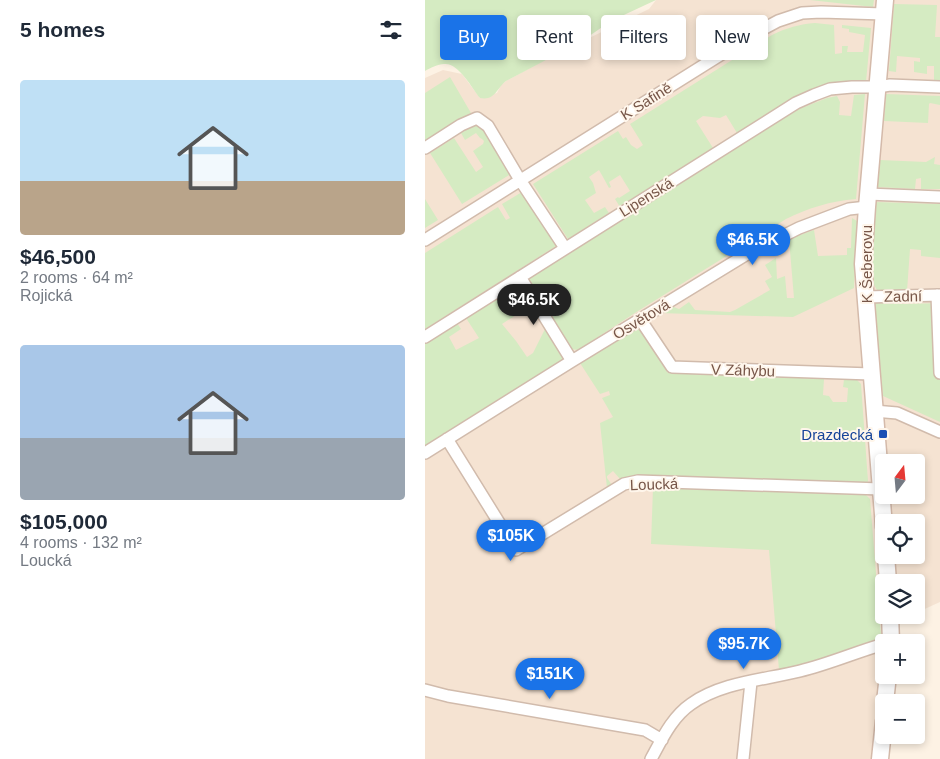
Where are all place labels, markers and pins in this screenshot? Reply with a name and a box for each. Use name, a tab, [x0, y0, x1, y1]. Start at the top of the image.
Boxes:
pin: $46.5K	[712, 224, 794, 266]
pin: $46.5K	[493, 284, 575, 326]
place label: Drazdecká	[801, 426, 874, 443]
marker: Drazdecká	[877, 428, 889, 440]
pin: $105K	[476, 520, 546, 562]
pin: $95.7K	[703, 628, 785, 670]
pin: $151K	[515, 658, 585, 700]

